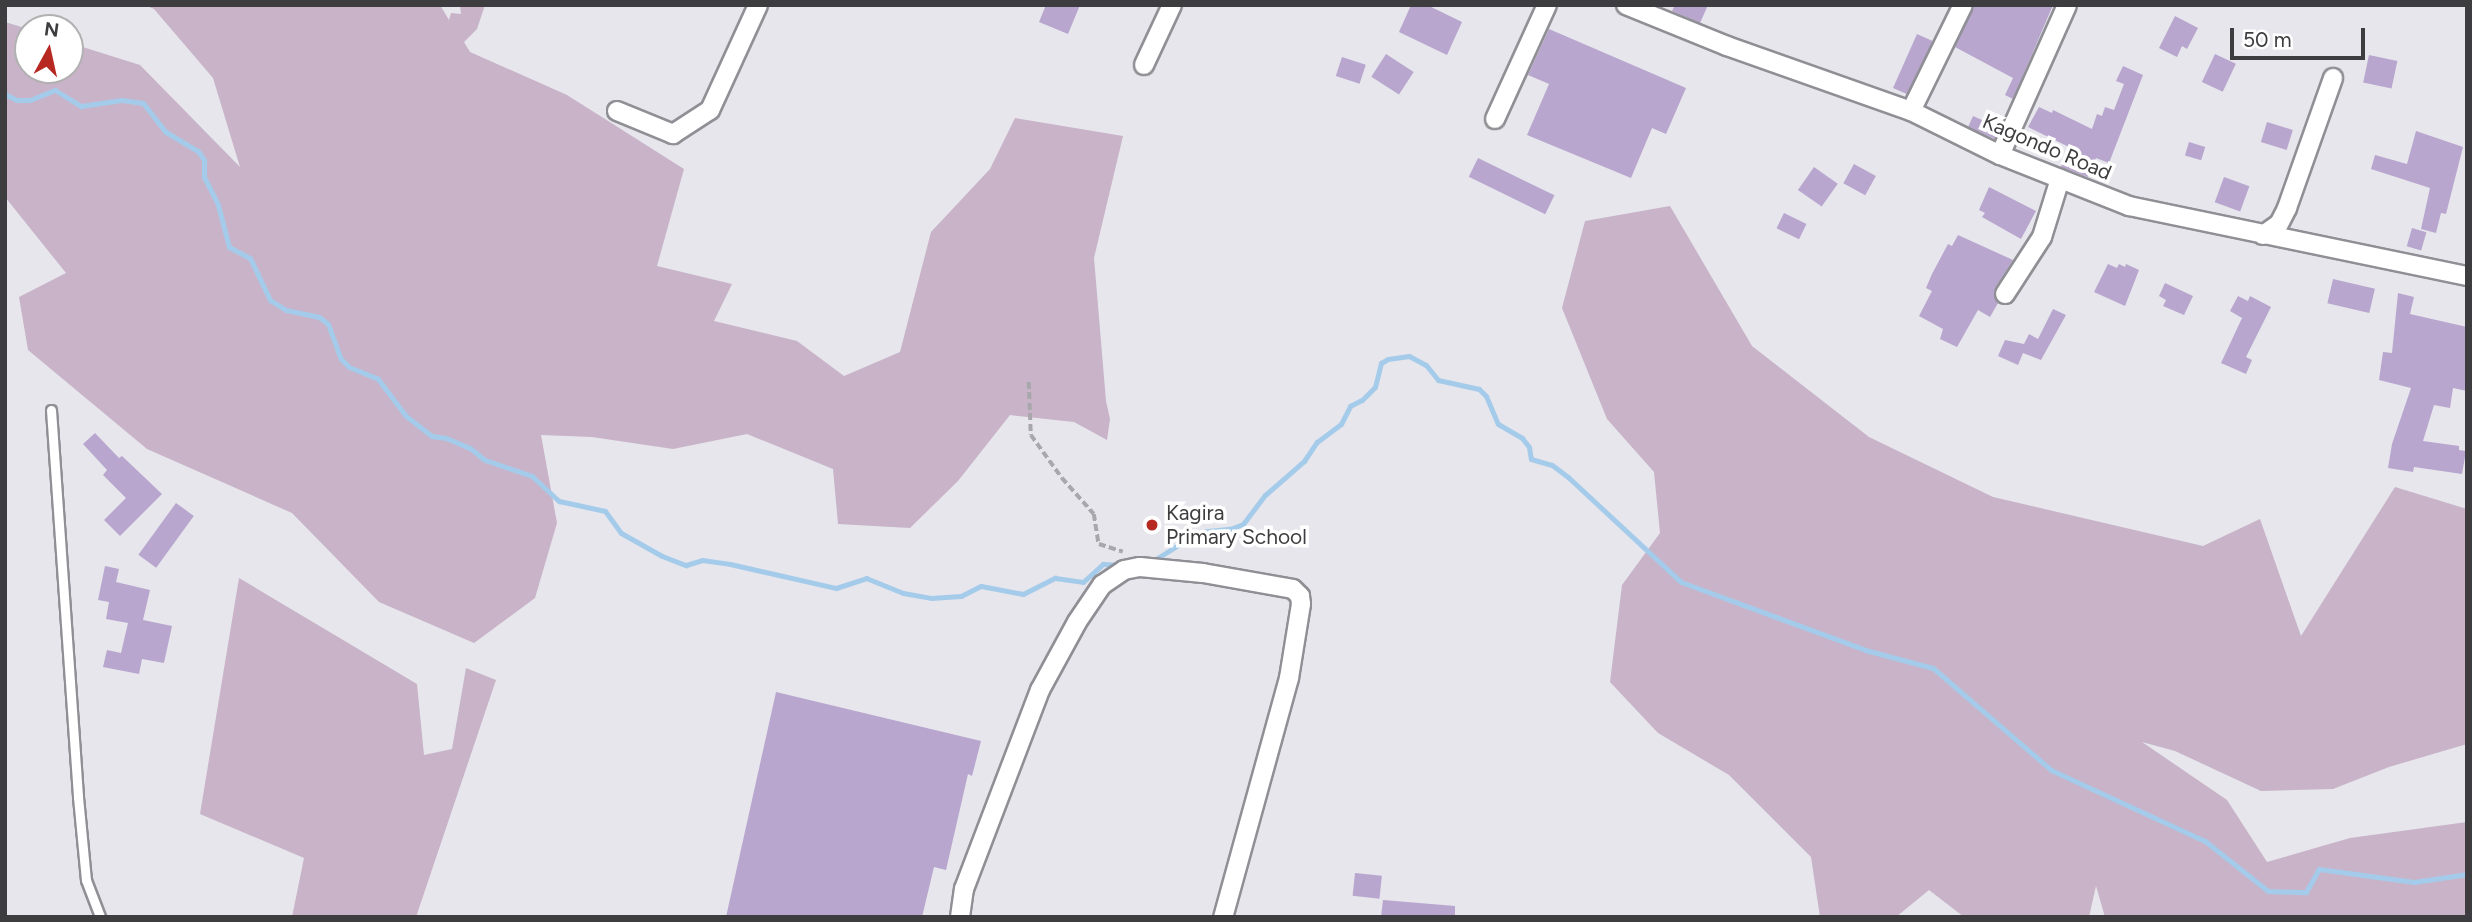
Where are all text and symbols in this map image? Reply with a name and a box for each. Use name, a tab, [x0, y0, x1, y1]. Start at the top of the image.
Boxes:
north arrow	[14, 14, 84, 84]
scale bar	[2234, 14, 2369, 58]
text: N	[43, 17, 61, 42]
text: 50 m	[2243, 27, 2292, 52]
street label: Kagondo Road	[1979, 109, 2115, 185]
place label: Kagira Primary School	[1166, 500, 1307, 550]
marker: Kagira Primary School	[1144, 517, 1160, 533]

